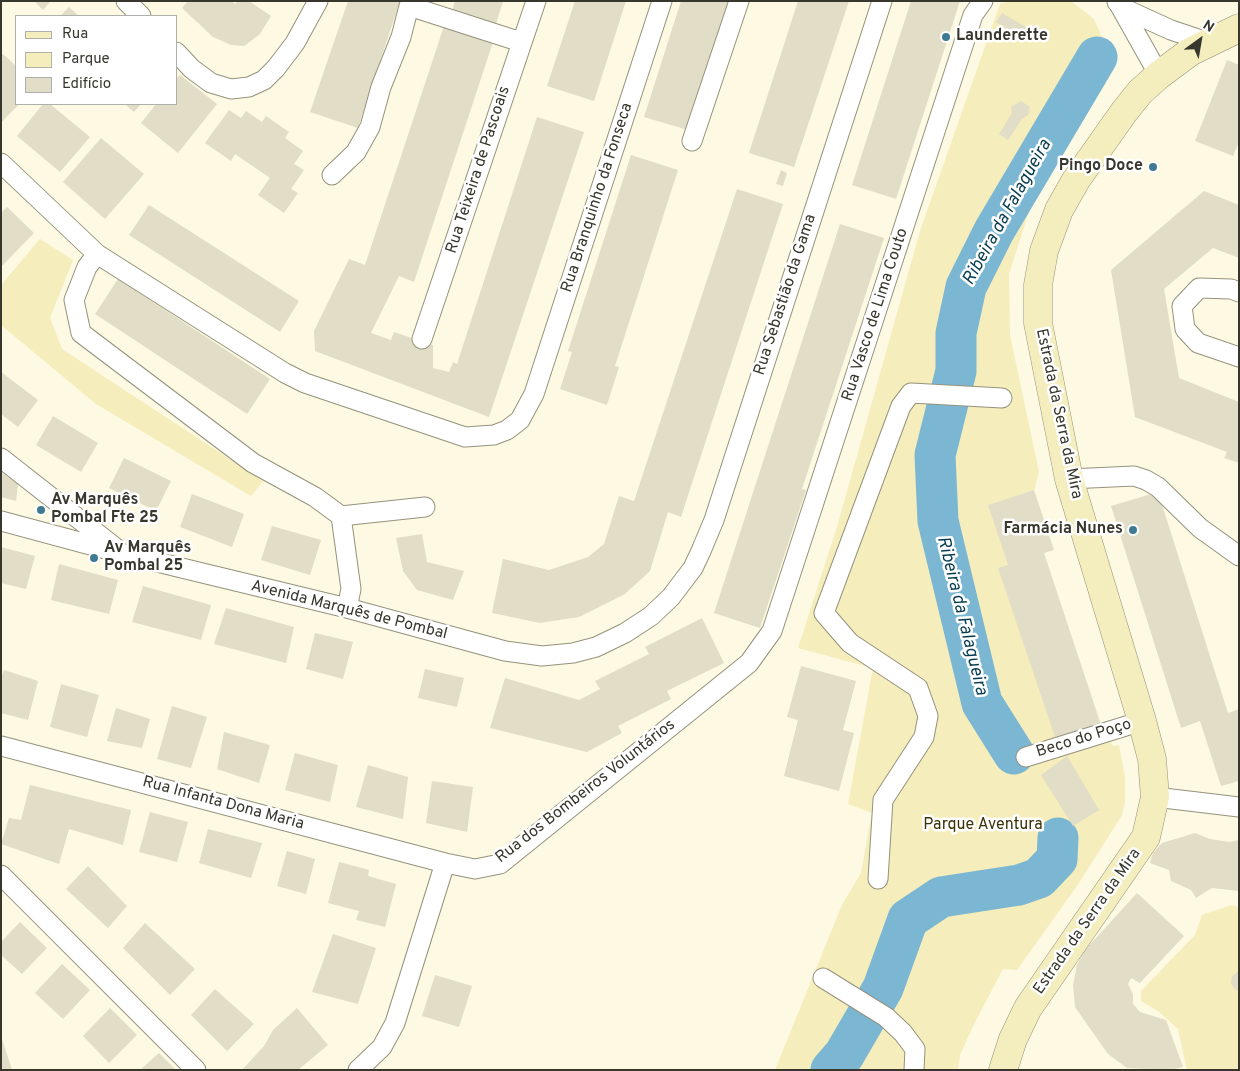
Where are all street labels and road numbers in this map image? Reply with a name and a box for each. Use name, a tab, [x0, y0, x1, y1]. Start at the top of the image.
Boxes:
street label: Rua Teixeira de Pascoais	[443, 84, 515, 256]
street label: Rua Branquinho da Fonseca	[558, 101, 638, 295]
street label: Rua Sebastião da Gama	[751, 212, 821, 378]
street label: Rua Vasco de Lima Couto	[839, 226, 913, 404]
street label: Estrada da Serra da Mira	[1031, 327, 1085, 501]
street label: Avenida Marquês de Pombal	[249, 577, 449, 645]
street label: Beco do Poço	[1034, 715, 1134, 763]
street label: Rua dos Bombeiros Voluntários	[492, 716, 680, 868]
street label: Rua Infanta Dona Maria	[140, 773, 306, 835]
street label: Estrada da Serra da Mira	[1030, 845, 1146, 999]

